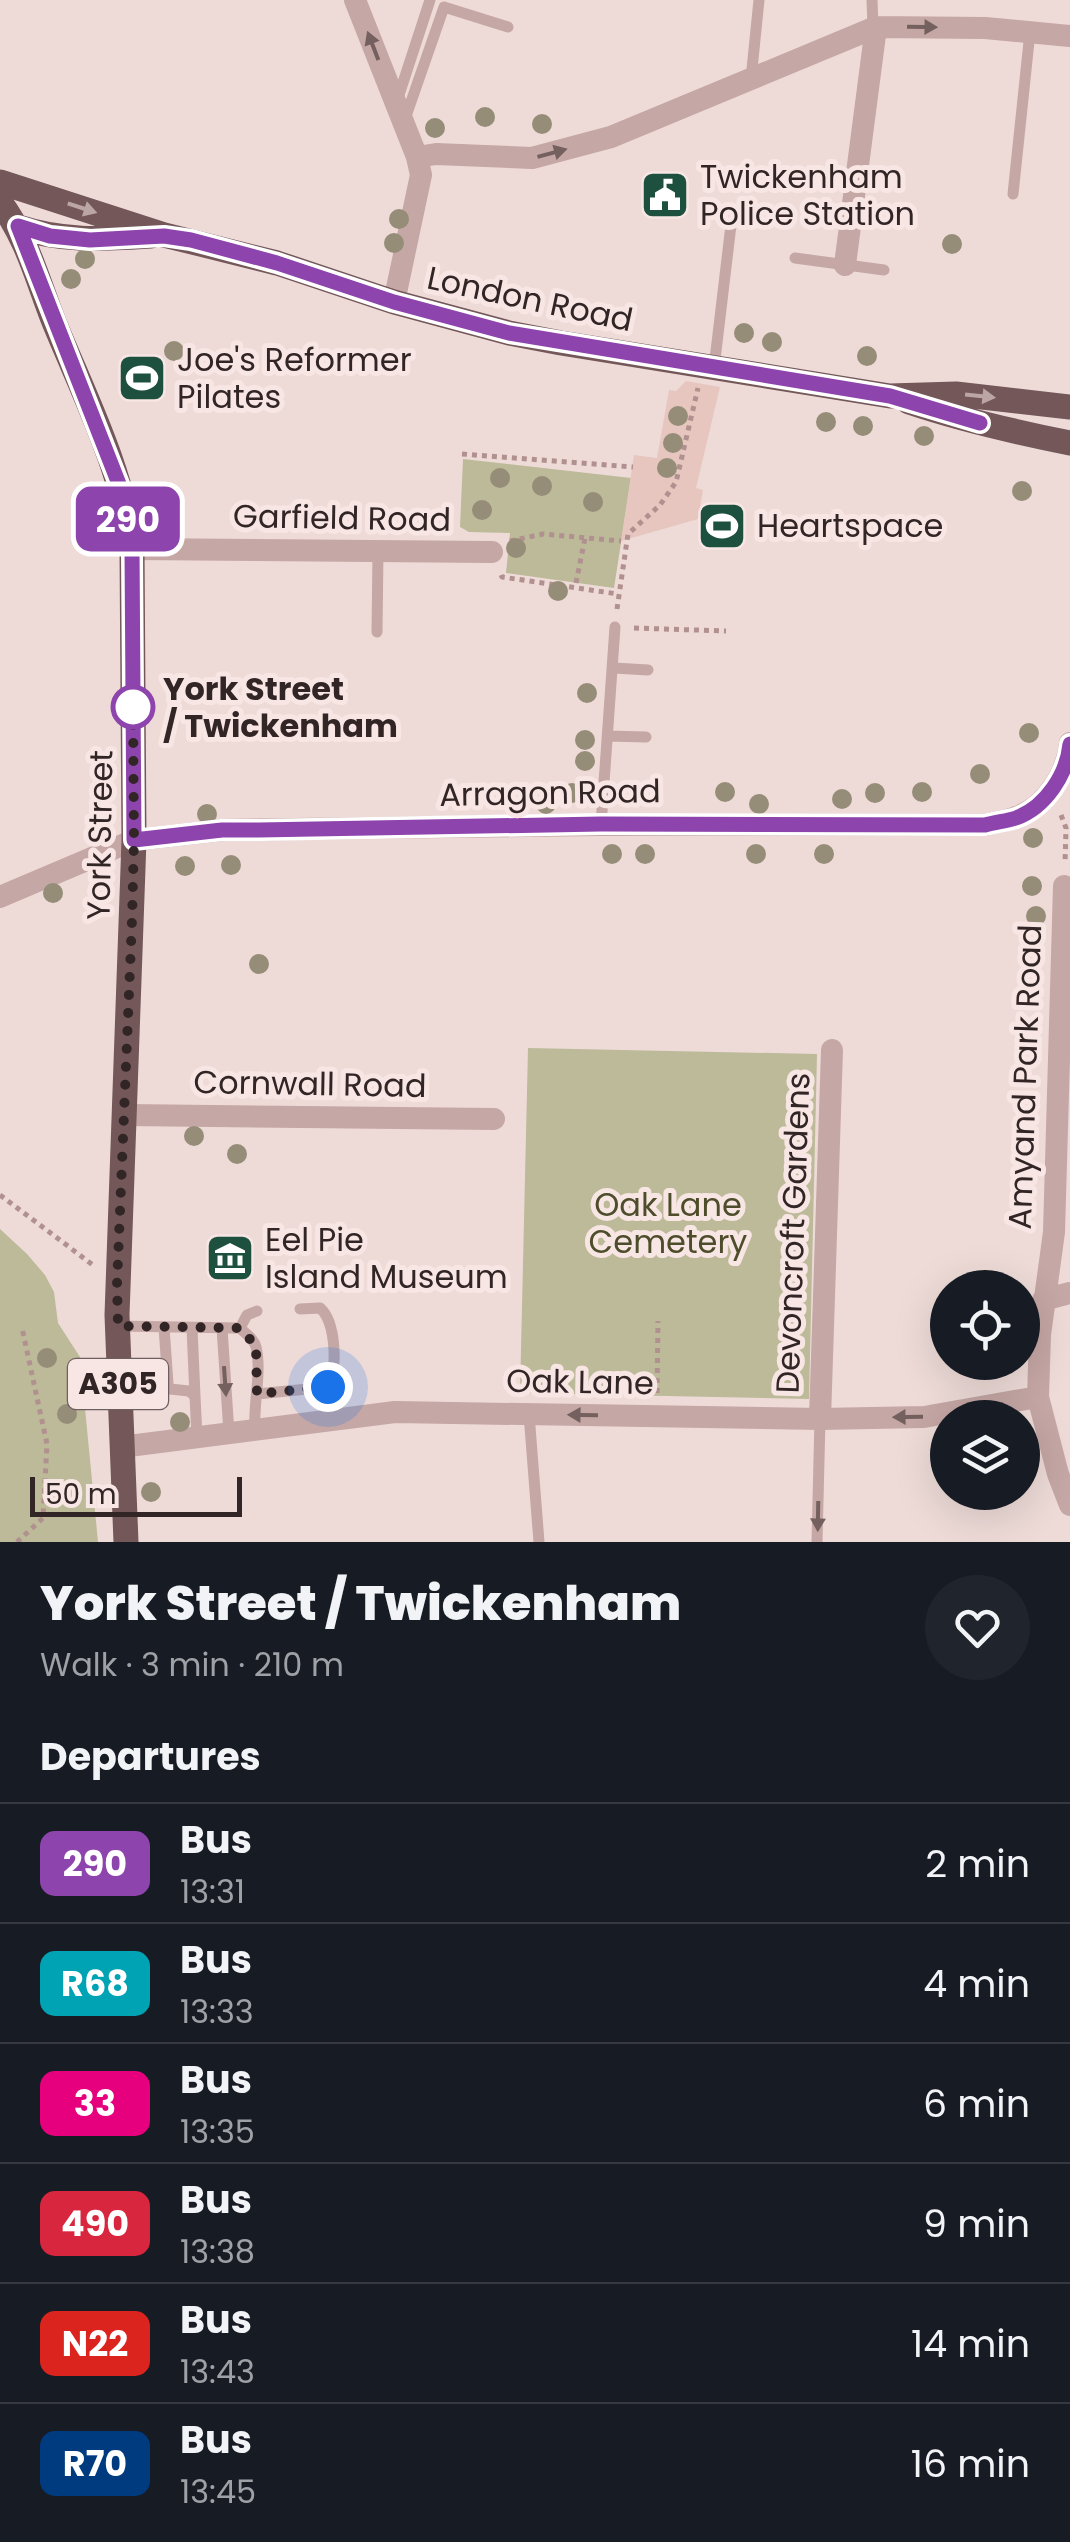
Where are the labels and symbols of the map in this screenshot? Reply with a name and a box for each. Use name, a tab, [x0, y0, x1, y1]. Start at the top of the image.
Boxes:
one-way arrow	[907, 20, 939, 36]
one-way arrow	[365, 31, 380, 61]
one-way arrow	[537, 144, 568, 160]
place label: Twickenham Police Station	[700, 154, 915, 236]
public building icon: Twickenham Police Station	[639, 169, 691, 221]
one-way arrow	[68, 201, 98, 216]
street label: London Road	[423, 255, 637, 342]
place label: Joe's Reformer Pilates	[177, 337, 412, 419]
sports icon: Joe's Reformer Pilates	[116, 352, 168, 404]
one-way arrow	[965, 388, 997, 404]
line badge: 290	[70, 486, 186, 552]
street label: Garfield Road	[233, 493, 451, 542]
sports icon: Heartspace	[696, 500, 748, 552]
place label: Heartspace	[757, 503, 943, 548]
place label: York Street / Twickenham	[163, 666, 398, 748]
marker: York Street / Twickenham	[112, 686, 154, 728]
street label: York Street	[76, 750, 123, 920]
street label: Arragon Road	[439, 768, 661, 817]
street label: Amyand Park Road	[997, 924, 1052, 1230]
street label: Cornwall Road	[193, 1059, 427, 1108]
street label: Devoncroft Gardens	[764, 1072, 821, 1394]
park label: Oak Lane Cemetery	[589, 1182, 747, 1264]
place label: Eel Pie Island Museum	[265, 1217, 508, 1299]
museum icon: Eel Pie Island Museum	[204, 1232, 256, 1284]
street label: Oak Lane	[506, 1358, 654, 1405]
road number: A305	[68, 1359, 168, 1409]
your location	[303, 1362, 353, 1412]
one-way arrow	[217, 1365, 233, 1397]
one-way arrow	[566, 1406, 598, 1422]
one-way arrow	[891, 1410, 923, 1426]
scale bar	[30, 1472, 242, 1516]
one-way arrow	[809, 1500, 825, 1532]

